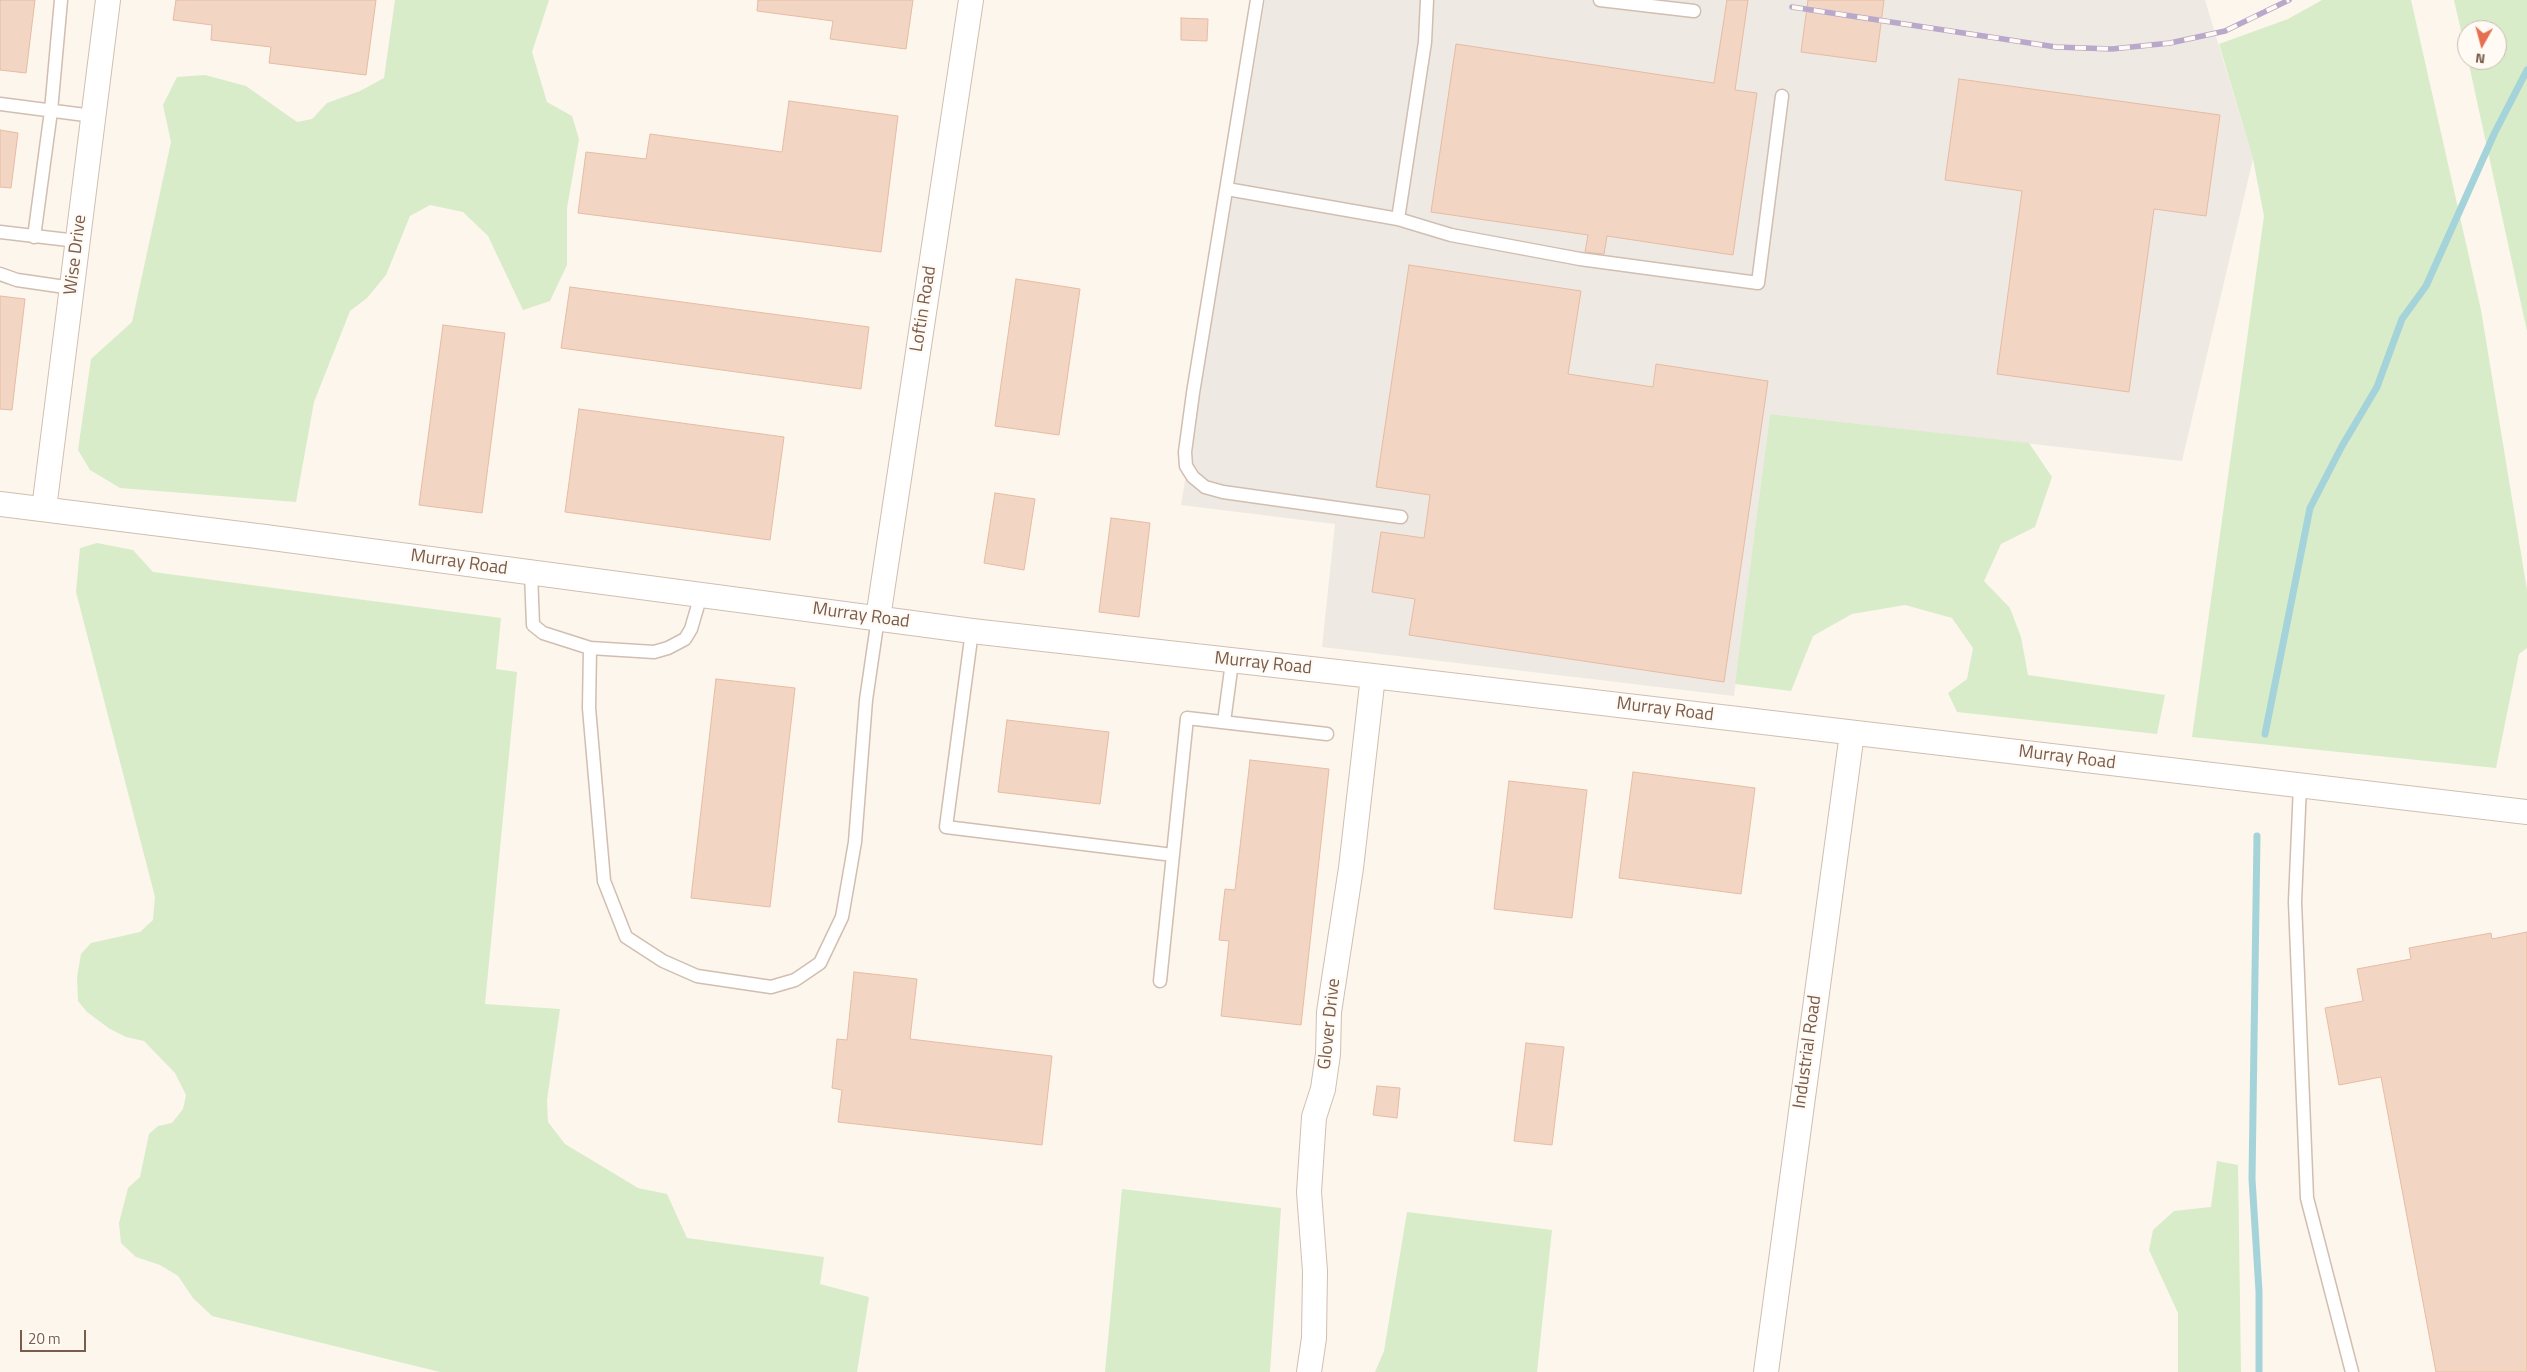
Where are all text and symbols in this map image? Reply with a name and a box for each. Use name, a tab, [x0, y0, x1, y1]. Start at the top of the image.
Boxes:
north arrow	[2457, 20, 2507, 70]
text: N	[2474, 48, 2486, 70]
street label: Wise Drive	[60, 214, 92, 296]
street label: Loftin Road	[907, 264, 941, 354]
street label: Murray Road	[409, 546, 509, 580]
street label: Murray Road	[811, 599, 911, 633]
street label: Murray Road	[1213, 648, 1313, 680]
street label: Murray Road	[1615, 693, 1715, 727]
street label: Murray Road	[2017, 741, 2117, 775]
street label: Glover Drive	[1314, 977, 1346, 1071]
street label: Industrial Road	[1789, 994, 1827, 1110]
scale bar	[22, 1320, 89, 1352]
text: 20 m	[28, 1327, 61, 1350]

